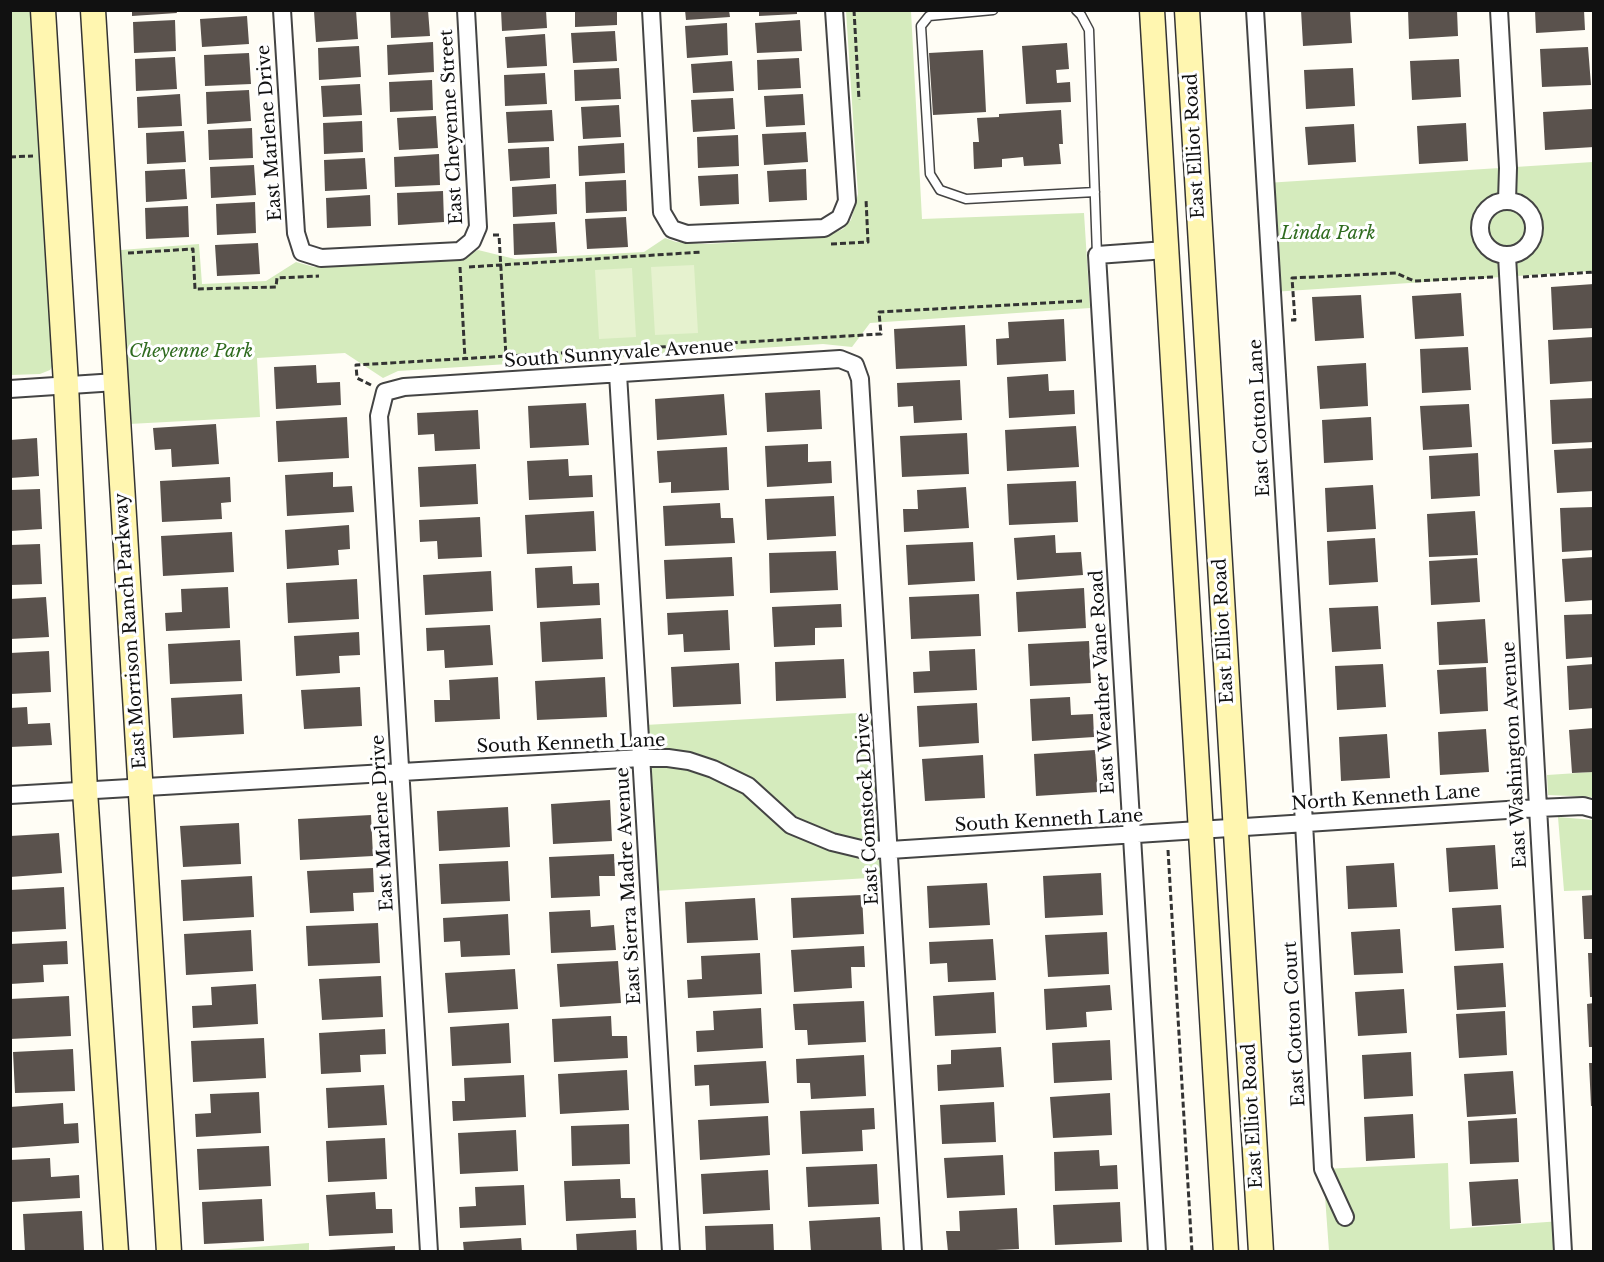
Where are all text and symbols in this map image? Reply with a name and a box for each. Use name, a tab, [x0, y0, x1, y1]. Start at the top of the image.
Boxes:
street label: East Cheyenne Street	[436, 29, 468, 225]
street label: East Marlene Drive	[253, 44, 287, 222]
street label: East Elliot Road	[1180, 73, 1210, 219]
park label: Linda Park	[1281, 223, 1375, 245]
street label: South Sunnyvale Avenue	[503, 335, 735, 373]
street label: East Cotton Lane	[1245, 338, 1275, 498]
park label: Cheyenne Park	[129, 341, 253, 363]
street label: East Morrison Ranch Parkway	[111, 492, 151, 770]
street label: East Elliot Road	[1209, 558, 1239, 704]
street label: East Weather Vane Road	[1086, 569, 1120, 795]
street label: East Washington Avenue	[1498, 641, 1532, 869]
street label: East Comstock Drive	[852, 712, 884, 906]
street label: South Kenneth Lane	[476, 730, 666, 758]
street label: East Marlene Drive	[368, 734, 398, 912]
street label: East Sierra Madre Avenue	[612, 767, 646, 1005]
street label: North Kenneth Lane	[1291, 781, 1481, 815]
street label: South Kenneth Lane	[954, 805, 1144, 837]
street label: East Cotton Court	[1280, 941, 1310, 1107]
street label: East Elliot Road	[1238, 1043, 1268, 1189]

